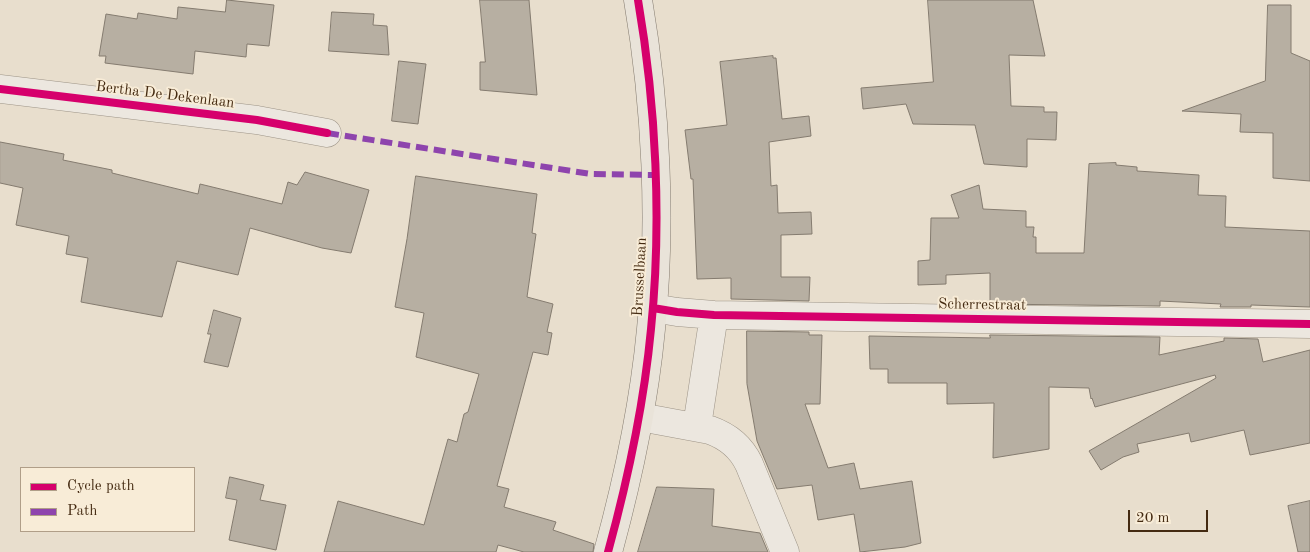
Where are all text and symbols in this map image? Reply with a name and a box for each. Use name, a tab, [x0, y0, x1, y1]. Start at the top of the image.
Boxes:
street label: Bertha De Dekenlaan	[95, 78, 235, 112]
street label: Brusselbaan	[629, 237, 651, 317]
street label: Scherrestraat	[938, 295, 1026, 315]
legend	[20, 467, 195, 532]
text: Cycle path	[67, 479, 135, 494]
scale bar	[1130, 500, 1210, 532]
text: Path	[67, 504, 97, 519]
text: 20 m	[1136, 511, 1170, 526]

